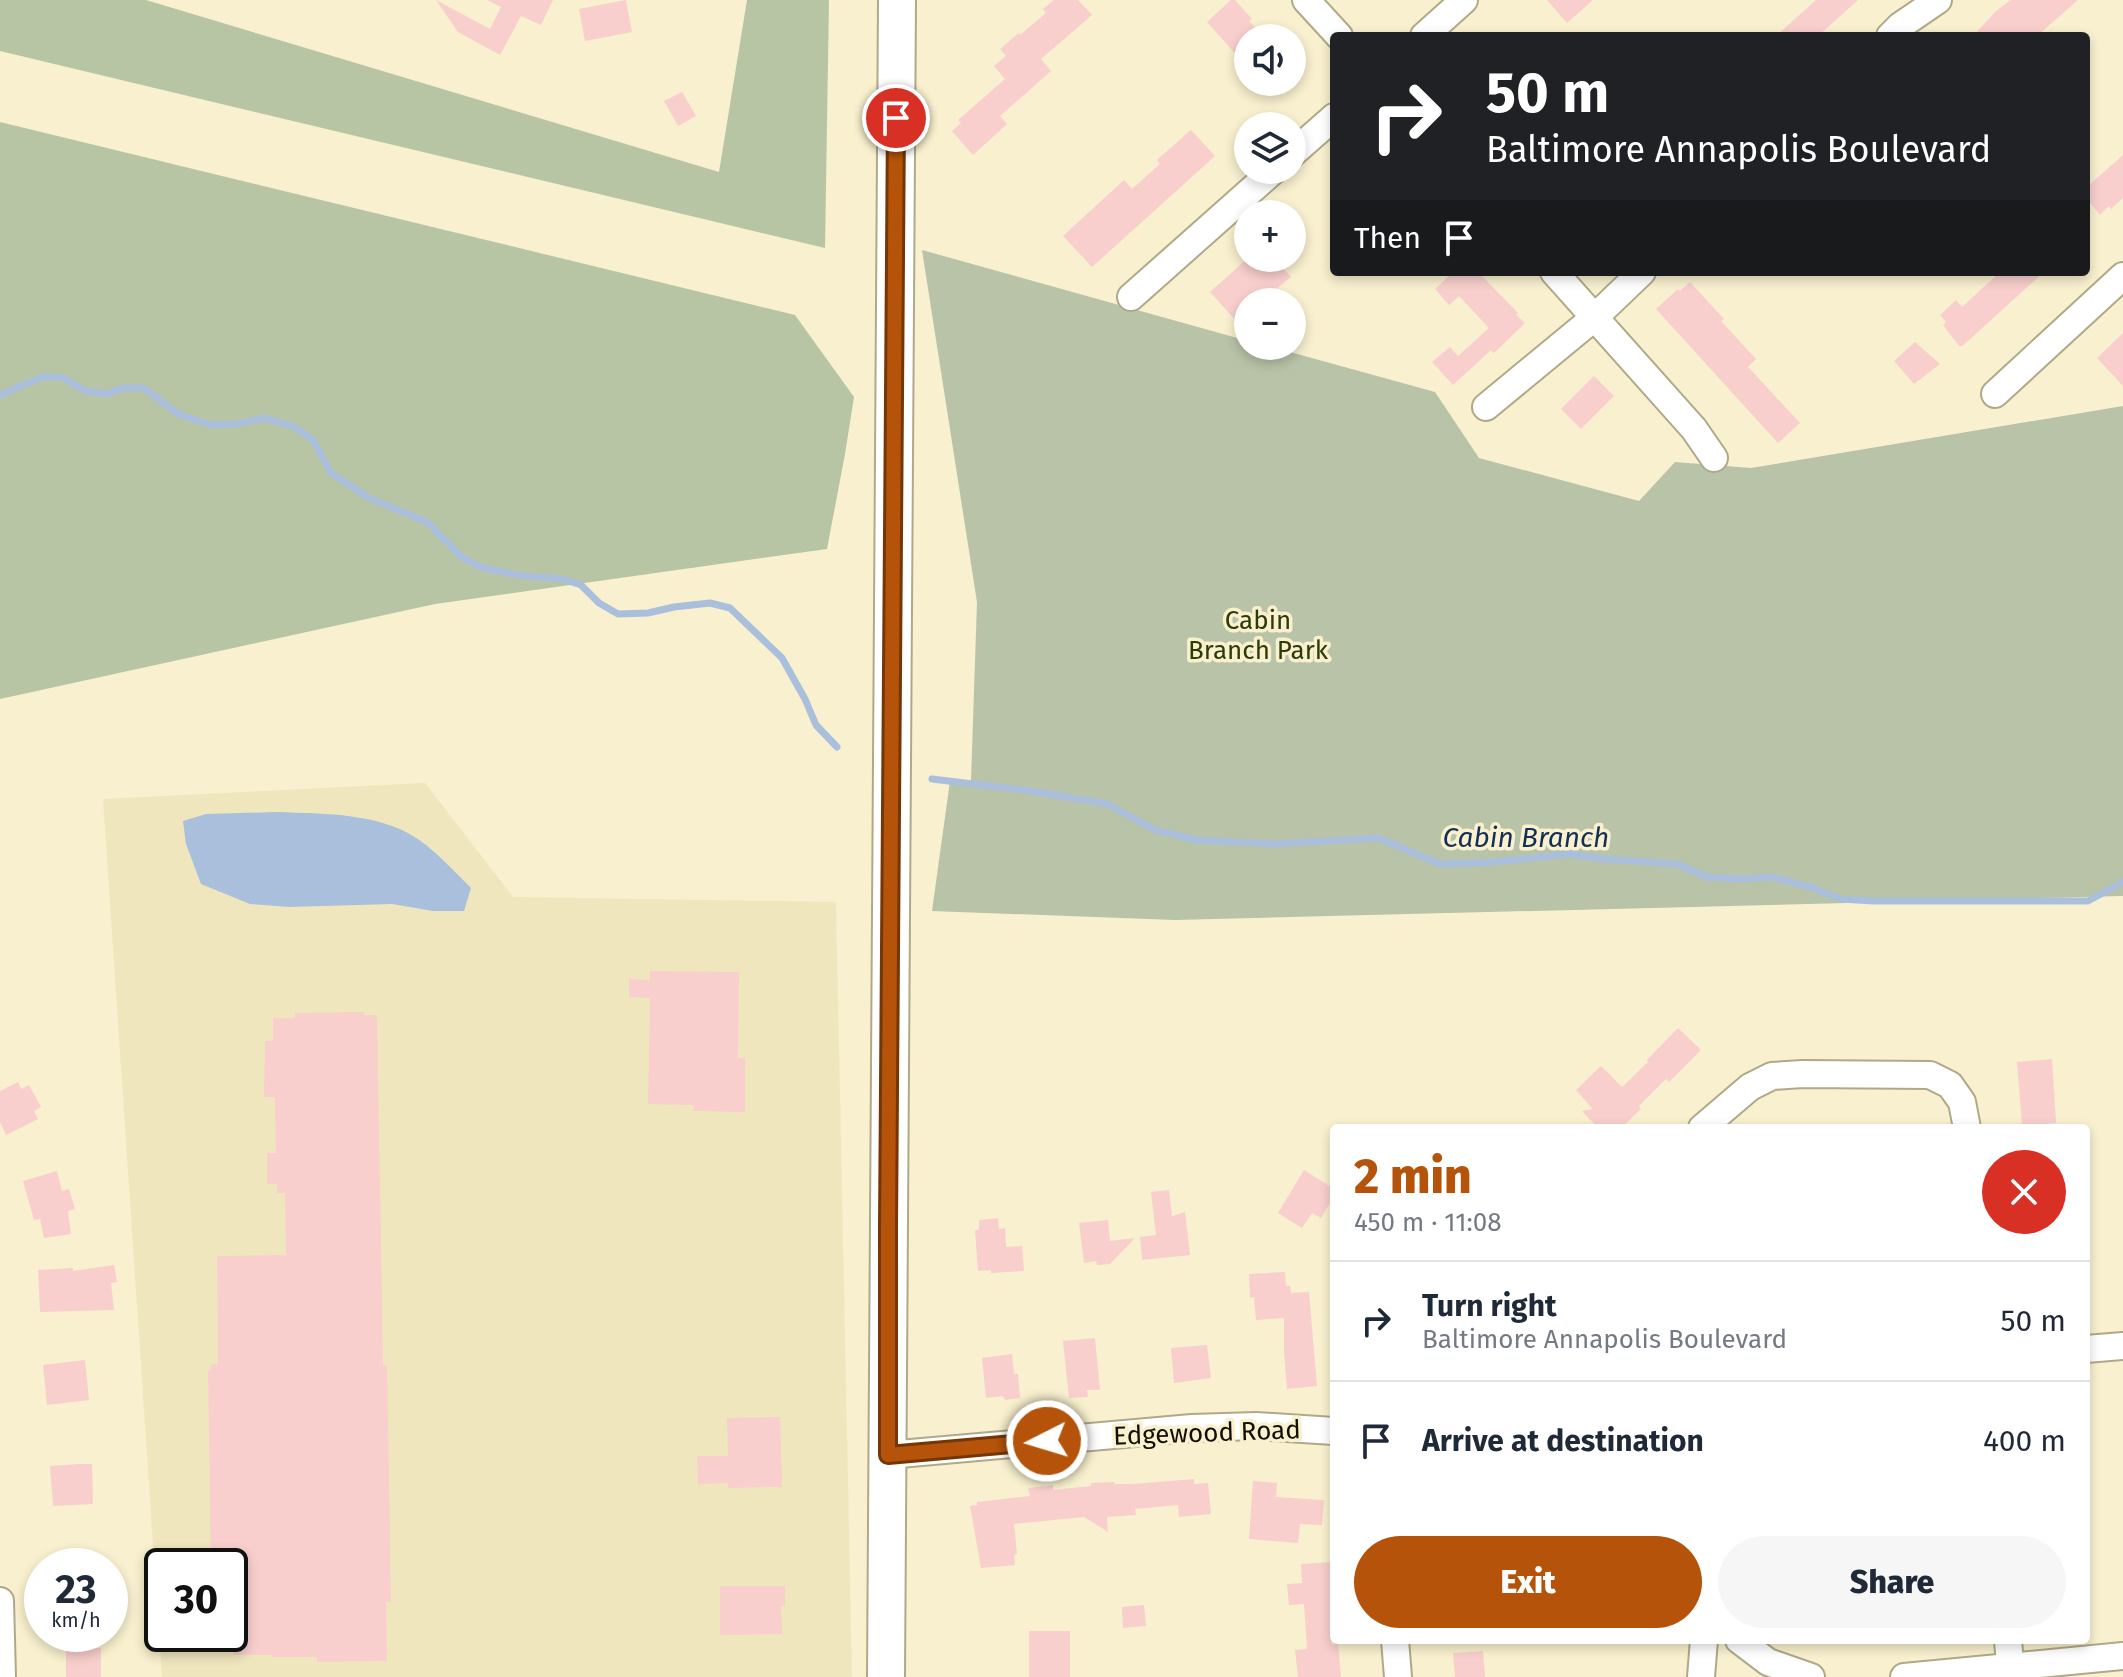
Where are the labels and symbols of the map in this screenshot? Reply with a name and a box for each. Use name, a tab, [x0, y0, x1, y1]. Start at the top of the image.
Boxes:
pin	[862, 84, 930, 152]
park label: Cabin Branch Park	[1188, 605, 1329, 666]
water label: Cabin Branch	[1443, 821, 1609, 854]
position arrow	[1005, 1399, 1089, 1483]
street label: Edgewood Road	[1113, 1414, 1301, 1452]
speed limit sign: 30	[144, 1548, 248, 1652]

